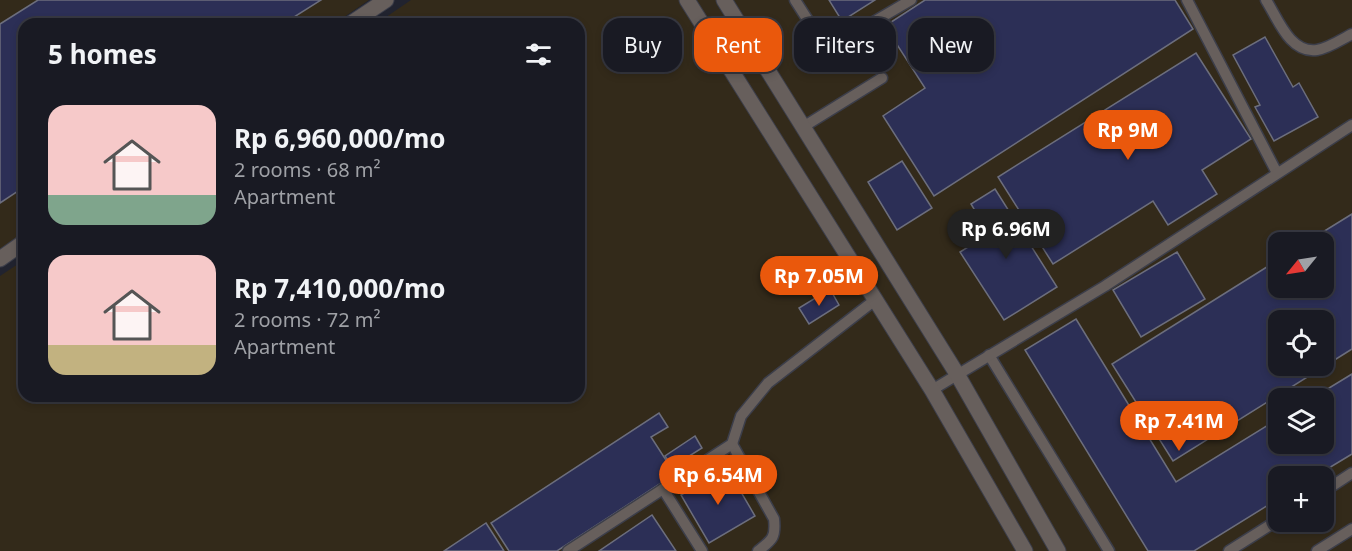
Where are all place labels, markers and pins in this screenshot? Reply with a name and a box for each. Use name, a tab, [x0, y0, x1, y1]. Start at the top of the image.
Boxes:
pin: Rp 9M	[1086, 110, 1170, 161]
pin: Rp 6.96M	[944, 209, 1068, 260]
pin: Rp 7.05M	[757, 256, 881, 307]
pin: Rp 7.41M	[1117, 401, 1241, 452]
pin: Rp 6.54M	[656, 455, 780, 506]

